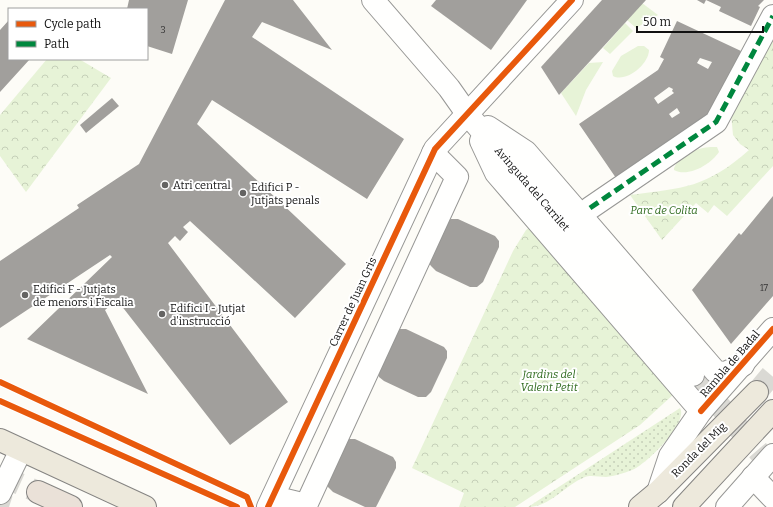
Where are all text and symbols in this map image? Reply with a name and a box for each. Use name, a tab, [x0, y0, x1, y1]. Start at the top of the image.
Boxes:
legend	[8, 8, 148, 60]
scale bar	[637, 8, 763, 34]
text: 50 m	[643, 15, 672, 29]
text: Cycle path	[44, 17, 102, 31]
house number: 3	[160, 25, 166, 35]
text: Path	[44, 37, 70, 51]
street label: Avinguda del Carrilet	[492, 144, 572, 234]
place label: Atri central	[173, 179, 231, 192]
marker: Atri central	[160, 180, 170, 190]
place label: Edifici P - Jutjats penals	[250, 181, 320, 207]
marker: Edifici P - Jutjats penals	[238, 188, 248, 198]
park label: Parc de Colita	[630, 204, 698, 217]
street label: Carrer de Juan Gris	[327, 255, 379, 349]
place label: Edifici F - Jutjats de menors i Fiscalia	[33, 283, 134, 309]
house number: 17	[760, 283, 769, 293]
marker: Edifici F - Jutjats de menors i Fiscalia	[20, 290, 30, 300]
place label: Edifici I - Jutjat d'instrucció	[170, 302, 245, 328]
marker: Edifici I - Jutjat d'instrucció	[157, 309, 167, 319]
street label: Rambla de Badal	[697, 328, 763, 400]
park label: Jardins del Valent Petit	[520, 368, 578, 394]
street label: Ronda del Mig	[669, 420, 729, 480]

